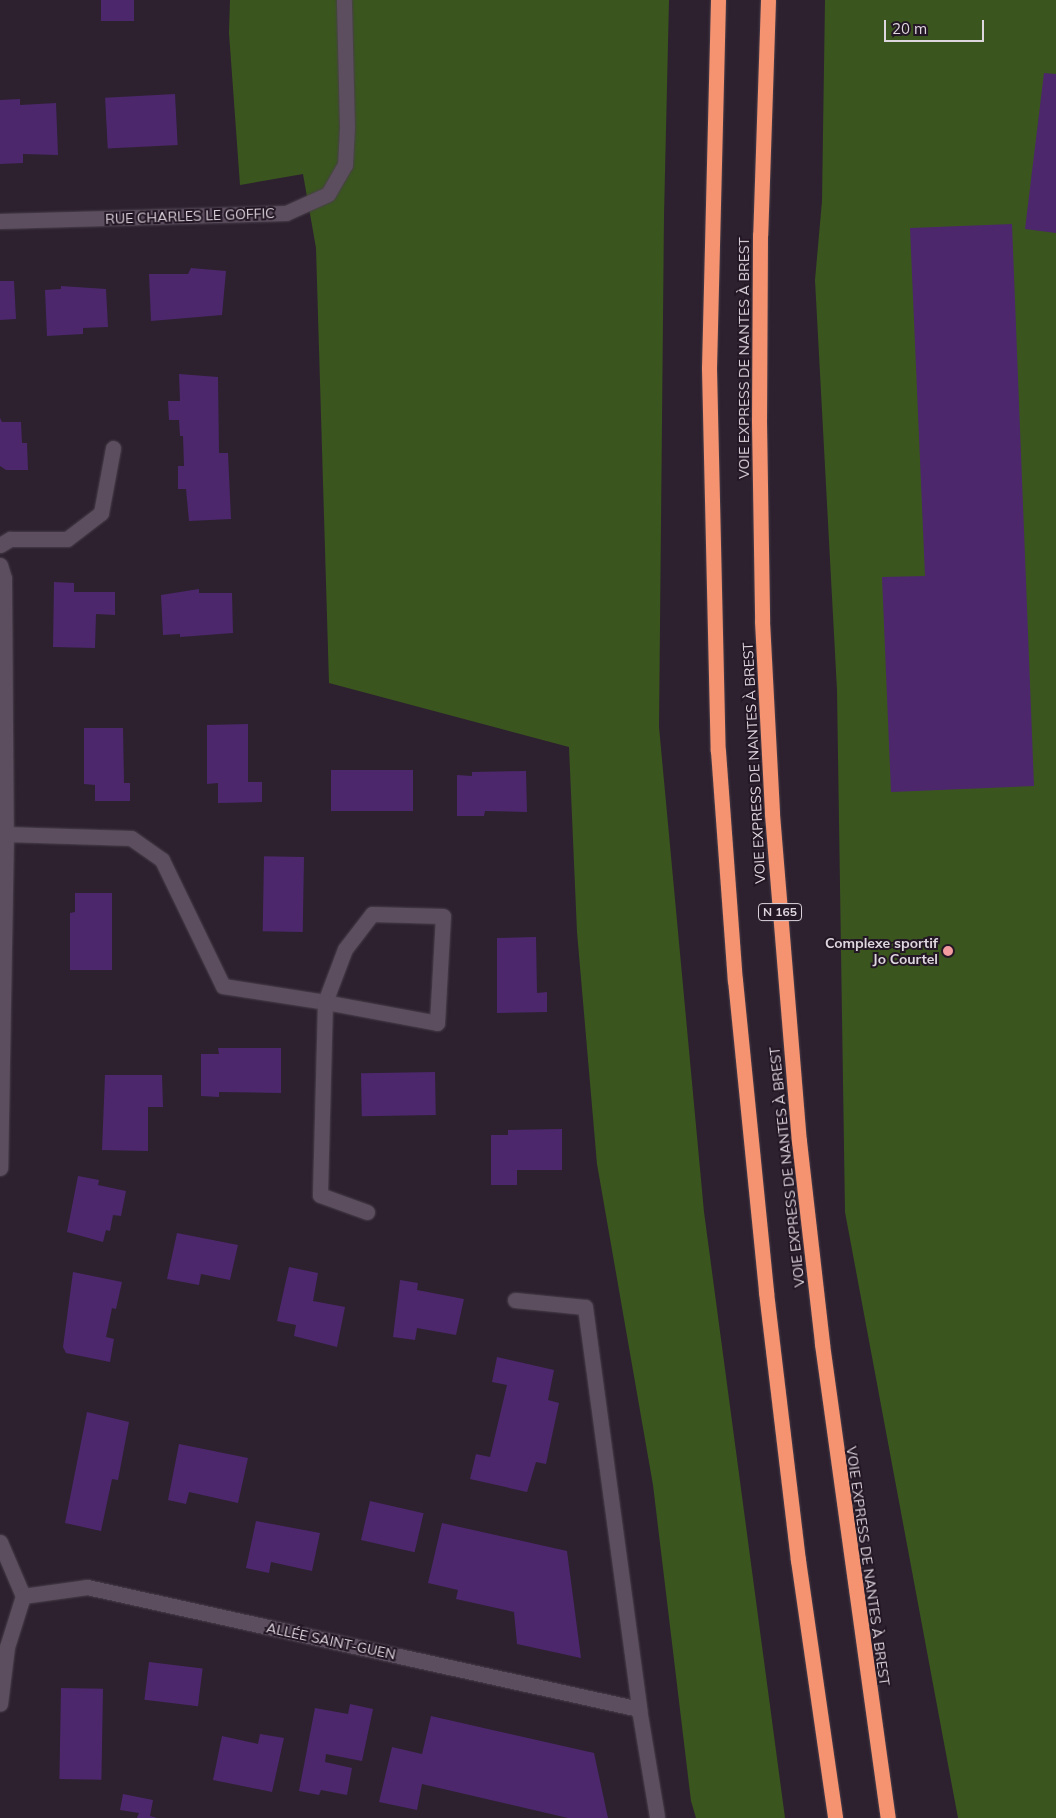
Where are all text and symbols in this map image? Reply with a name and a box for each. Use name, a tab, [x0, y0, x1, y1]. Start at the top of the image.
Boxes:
scale bar	[886, 10, 986, 42]
text: 20 m	[892, 19, 927, 38]
street label: RUE CHARLES LE GOFFIC	[105, 205, 275, 227]
street label: VOIE EXPRESS DE NANTES À BREST	[736, 237, 752, 479]
street label: VOIE EXPRESS DE NANTES À BREST	[739, 642, 769, 884]
road number: N 165	[758, 902, 802, 922]
place label: Complexe sportif Jo Courtel	[825, 935, 938, 968]
marker: Complexe sportif Jo Courtel	[942, 945, 954, 957]
street label: VOIE EXPRESS DE NANTES À BREST	[766, 1046, 808, 1288]
street label: VOIE EXPRESS DE NANTES À BREST	[843, 1445, 893, 1687]
street label: ALLÉE SAINT-GUEN	[265, 1619, 397, 1663]

